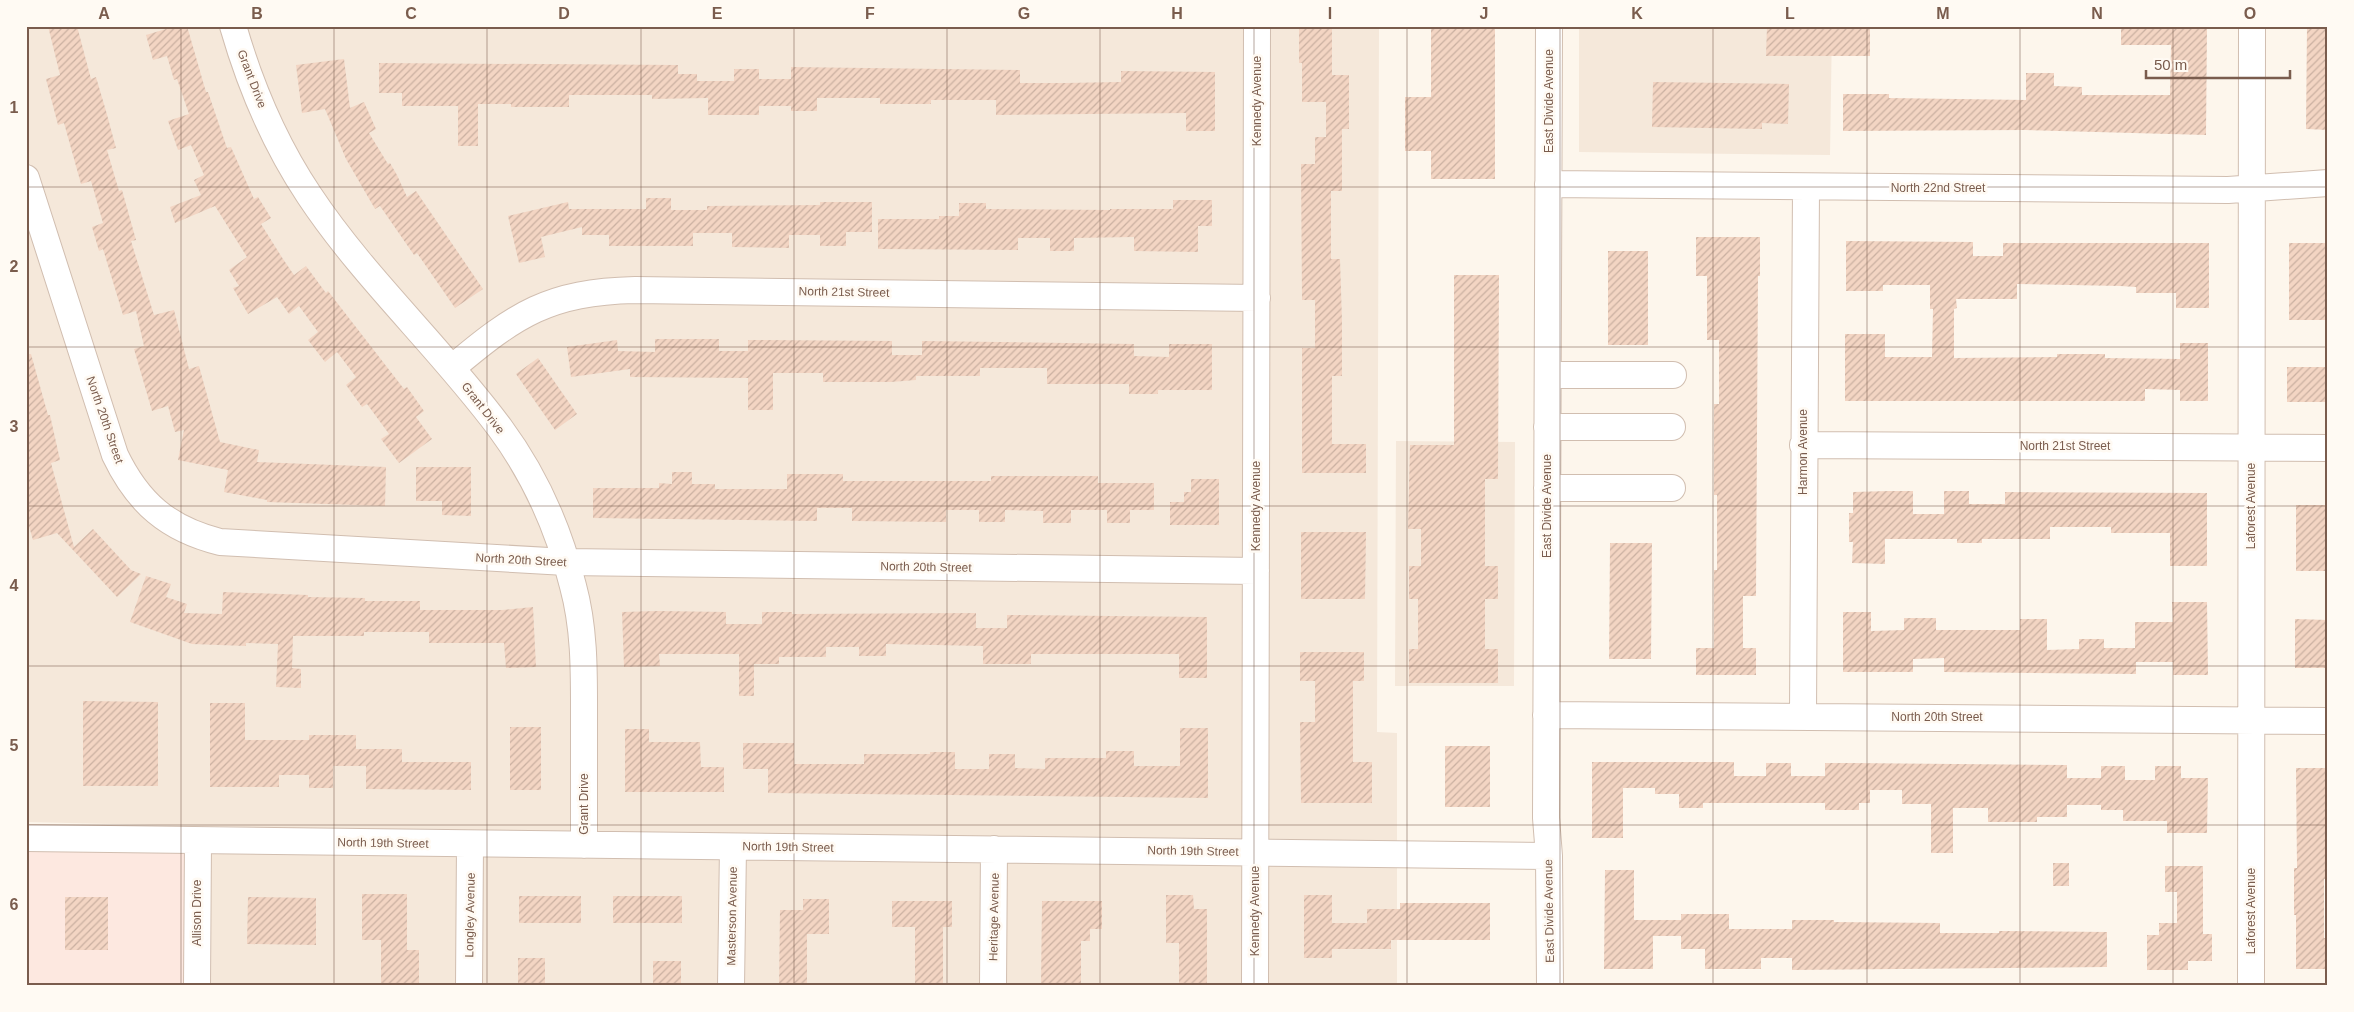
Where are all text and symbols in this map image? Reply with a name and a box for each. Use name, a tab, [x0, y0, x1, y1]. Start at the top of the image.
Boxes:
text: A	[98, 5, 110, 22]
text: B	[251, 5, 263, 22]
text: C	[405, 5, 417, 22]
text: D	[558, 5, 570, 22]
text: E	[712, 5, 723, 22]
text: F	[865, 5, 875, 22]
text: G	[1018, 5, 1030, 22]
text: H	[1171, 5, 1183, 22]
text: I	[1328, 5, 1332, 22]
text: J	[1480, 5, 1488, 22]
text: K	[1631, 5, 1643, 22]
text: L	[1785, 5, 1795, 22]
text: M	[1936, 5, 1950, 22]
text: N	[2091, 5, 2103, 22]
text: O	[2244, 5, 2256, 22]
street label: Grant Drive	[234, 48, 270, 110]
scale bar	[2146, 48, 2290, 80]
street label: East Divide Avenue	[1542, 49, 1556, 153]
street label: Kennedy Avenue	[1250, 55, 1264, 146]
text: 50 m	[2154, 56, 2187, 73]
text: 1	[10, 99, 19, 116]
street label: North 22nd Street	[1891, 181, 1986, 195]
text: 2	[10, 258, 19, 275]
street label: North 21st Street	[799, 284, 890, 300]
street label: North 20th Street	[84, 375, 127, 466]
street label: Grant Drive	[459, 380, 508, 437]
street label: Harmon Avenue	[1796, 409, 1810, 495]
text: 3	[10, 418, 19, 435]
street label: North 21st Street	[2020, 439, 2111, 453]
street label: East Divide Avenue	[1540, 454, 1554, 558]
street label: Kennedy Avenue	[1249, 460, 1263, 551]
street label: Laforest Avenue	[2244, 462, 2258, 549]
street label: North 20th Street	[475, 551, 568, 569]
street label: North 20th Street	[880, 559, 972, 575]
text: 4	[10, 577, 19, 594]
street label: North 20th Street	[1891, 710, 1983, 724]
text: 5	[10, 737, 19, 754]
street label: Grant Drive	[577, 773, 591, 835]
street label: North 19th Street	[337, 835, 429, 851]
street label: North 19th Street	[742, 839, 834, 855]
street label: North 19th Street	[1147, 843, 1239, 859]
street label: East Divide Avenue	[1541, 859, 1557, 963]
street label: Kennedy Avenue	[1248, 865, 1262, 956]
street label: Masterson Avenue	[724, 866, 740, 966]
street label: Laforest Avenue	[2244, 867, 2258, 954]
street label: Longley Avenue	[462, 872, 478, 958]
street label: Heritage Avenue	[986, 872, 1002, 961]
street label: Allison Drive	[190, 879, 204, 946]
text: 6	[10, 896, 19, 913]

